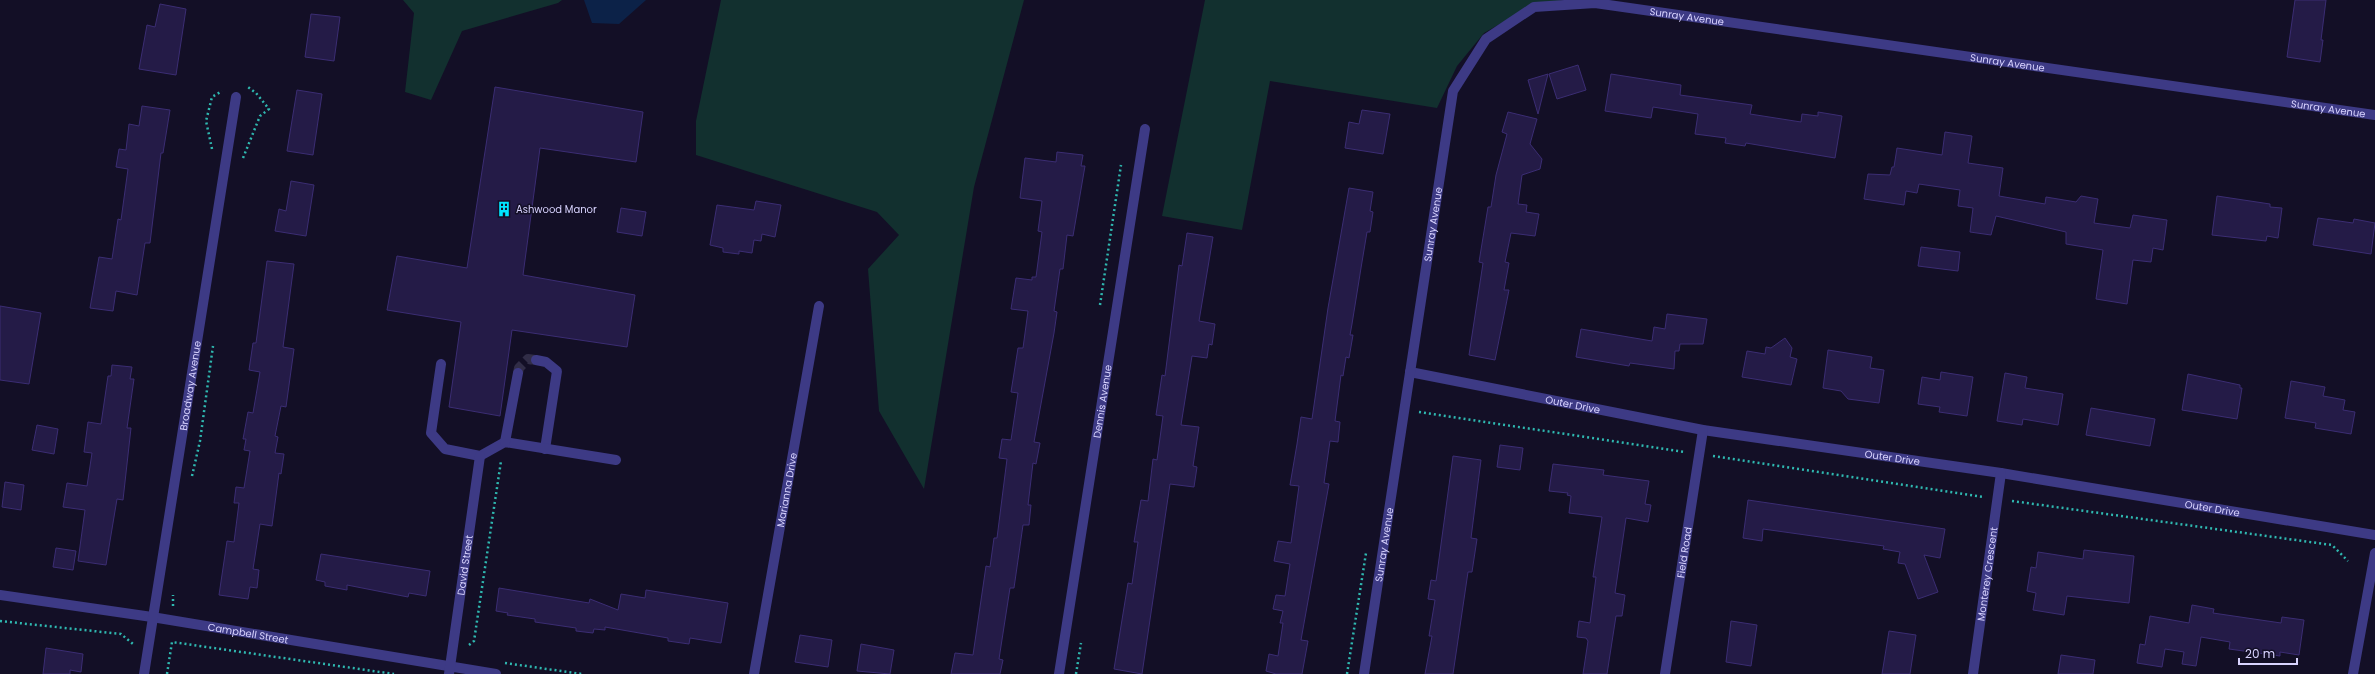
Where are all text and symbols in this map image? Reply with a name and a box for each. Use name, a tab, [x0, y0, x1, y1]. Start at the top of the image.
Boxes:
street label: Sunray Avenue	[1649, 4, 1725, 29]
street label: Sunray Avenue	[1969, 50, 2046, 76]
street label: Sunray Avenue	[2290, 96, 2366, 122]
street label: Sunray Avenue	[1420, 186, 1446, 263]
building icon: Ashwood Manor	[495, 200, 513, 218]
place label: Ashwood Manor	[516, 202, 597, 217]
street label: Broadway Avenue	[176, 340, 205, 432]
street label: Dennis Avenue	[1089, 364, 1116, 439]
street label: Outer Drive	[1544, 392, 1601, 417]
street label: Outer Drive	[1864, 446, 1921, 469]
street label: Marianna Drive	[773, 451, 801, 529]
street label: Outer Drive	[2184, 497, 2241, 520]
street label: Sunray Avenue	[1371, 506, 1397, 583]
street label: Field Road	[1673, 526, 1696, 579]
street label: Monterey Crescent	[1973, 526, 2001, 622]
street label: David Street	[453, 534, 477, 596]
street label: Campbell Street	[207, 619, 290, 648]
scale bar	[2239, 640, 2297, 666]
text: 20 m	[2245, 645, 2275, 662]

